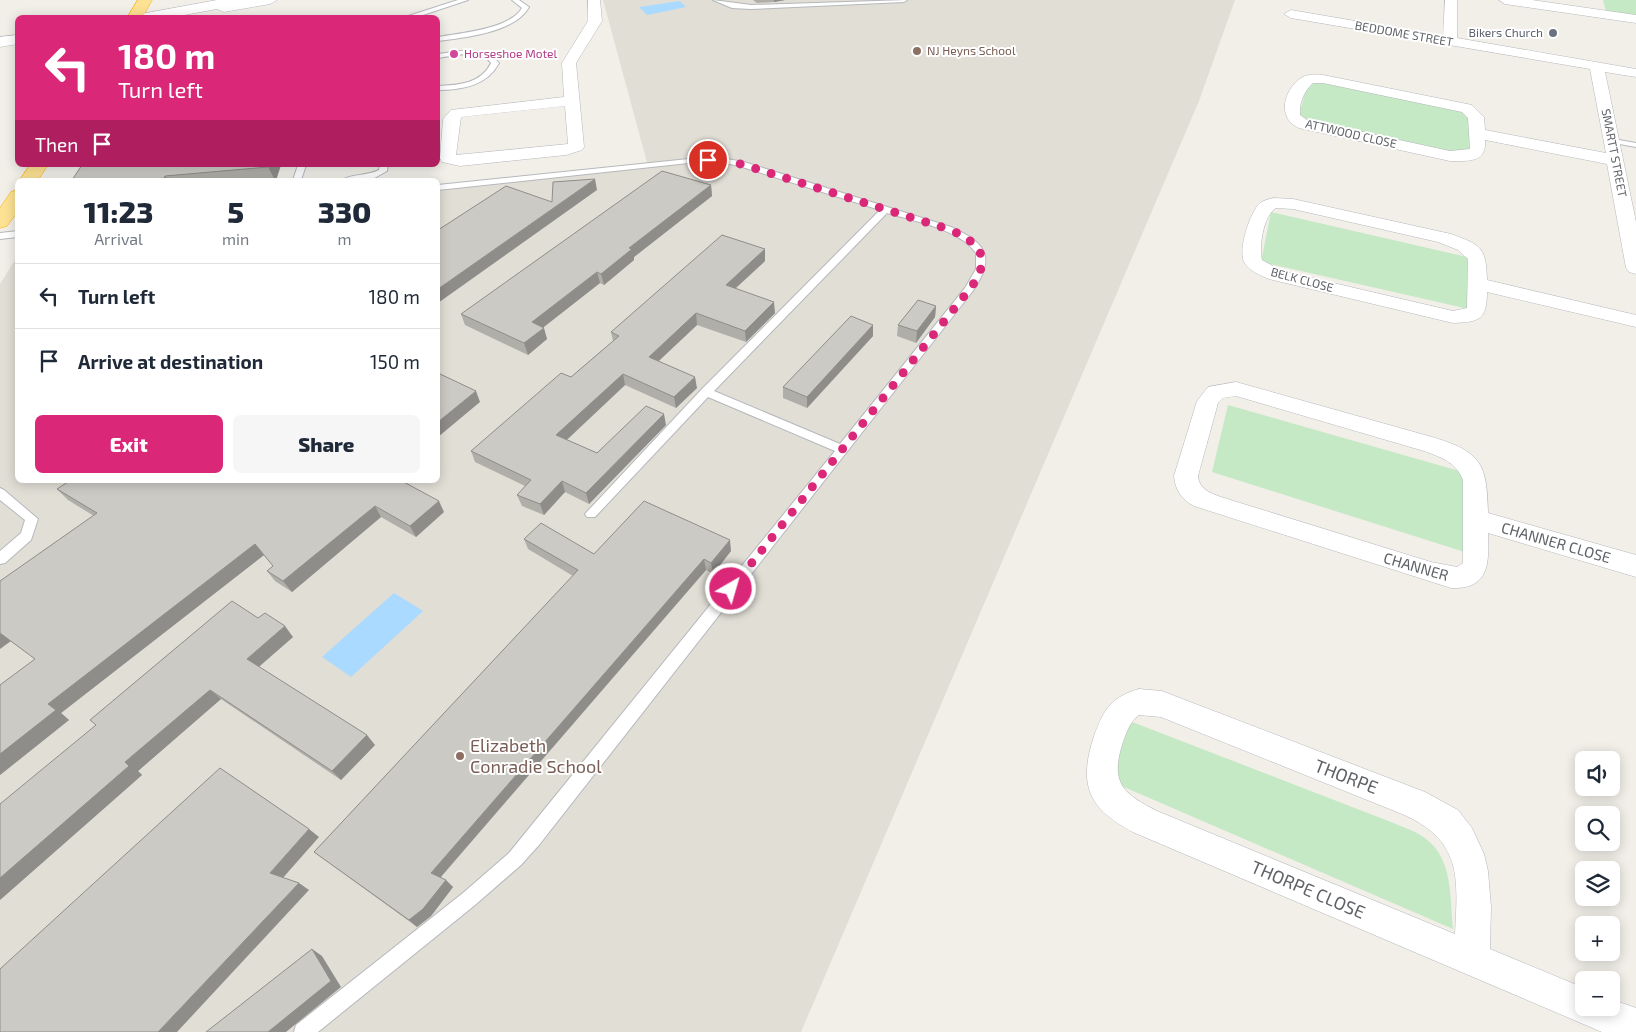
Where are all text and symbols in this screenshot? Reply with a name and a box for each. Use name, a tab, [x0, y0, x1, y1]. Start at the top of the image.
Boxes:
street label: BEDDOME STREET	[1354, 17, 1454, 49]
place label: Bikers Church	[1468, 25, 1543, 39]
marker: Bikers Church	[1547, 27, 1559, 39]
text: 180 m	[118, 34, 215, 76]
icon: left	[35, 35, 100, 100]
place label: NJ Heyns School	[927, 43, 1016, 57]
marker: NJ Heyns School	[911, 45, 923, 57]
place label: Horseshoe Motel	[464, 46, 558, 60]
marker: Horseshoe Motel	[448, 48, 460, 60]
text: Turn left	[118, 76, 203, 102]
street label: SMARTT STREET	[1600, 107, 1630, 198]
street label: ATTWOOD CLOSE	[1304, 116, 1398, 150]
icon: arrive	[88, 130, 116, 158]
text: Then	[35, 133, 78, 156]
pin	[687, 139, 729, 181]
icon: arrive	[694, 146, 722, 174]
text: 11:23	[83, 193, 154, 229]
text: 5	[227, 193, 244, 229]
text: 330	[318, 193, 371, 229]
text: Arrival	[94, 229, 143, 248]
text: min	[222, 229, 249, 248]
text: m	[338, 229, 352, 248]
street label: BELK CLOSE	[1269, 264, 1335, 294]
icon: left	[35, 282, 63, 310]
text: Turn left	[78, 285, 155, 308]
text: 180 m	[369, 285, 420, 308]
icon: arrive	[35, 347, 63, 375]
text: Arrive at destination	[78, 350, 263, 373]
text: 150 m	[370, 350, 420, 373]
button: Exit	[35, 415, 223, 473]
button: Share	[233, 415, 420, 473]
street label: CHANNER CLOSE	[1500, 518, 1613, 566]
street label: CHANNER	[1382, 548, 1451, 584]
position arrow	[704, 562, 756, 614]
place label: Elizabeth Conradie School	[470, 734, 602, 777]
marker: Elizabeth Conradie School	[454, 750, 466, 762]
map controls	[1575, 751, 1620, 1016]
button: sound	[1575, 751, 1620, 796]
street label: THORPE	[1311, 754, 1381, 798]
button: search	[1575, 806, 1620, 851]
street label: THORPE CLOSE	[1248, 855, 1369, 923]
button: layers	[1575, 861, 1620, 906]
button: +	[1575, 916, 1620, 961]
button: −	[1575, 971, 1620, 1016]

